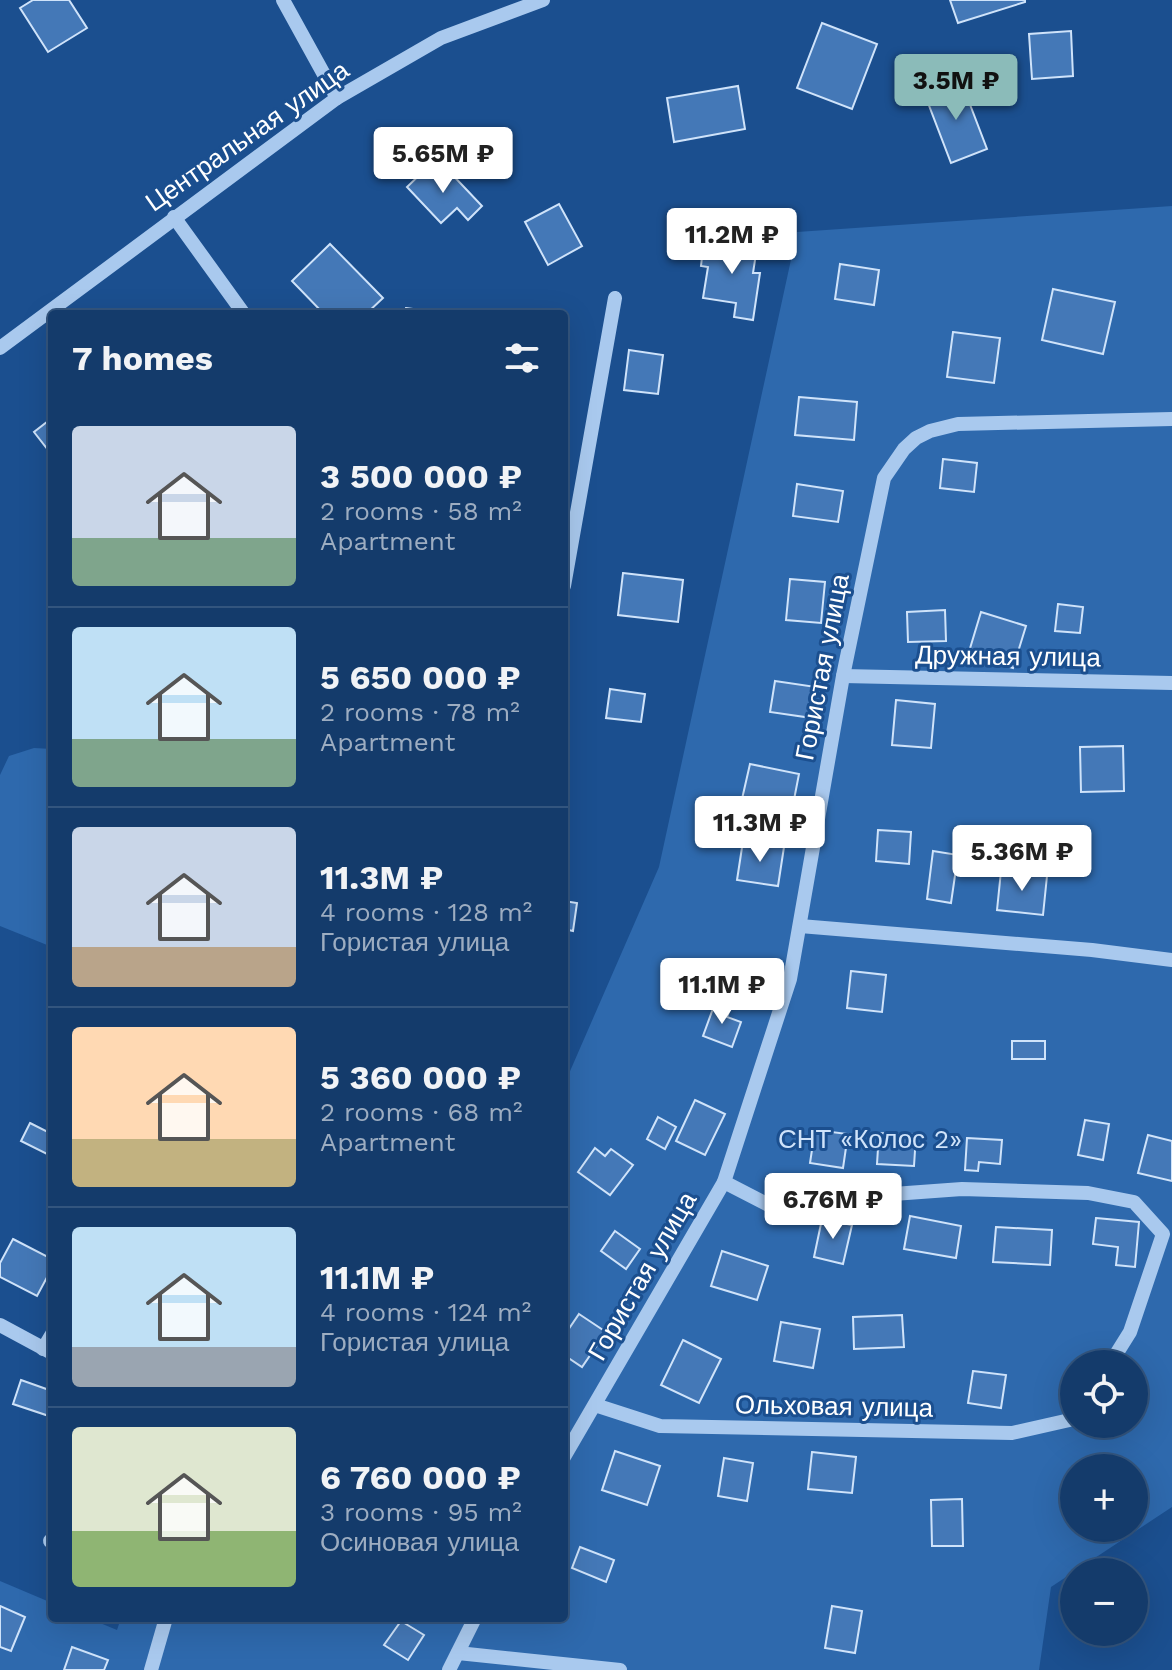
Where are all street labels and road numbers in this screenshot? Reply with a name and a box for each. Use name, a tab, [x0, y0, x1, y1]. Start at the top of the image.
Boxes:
street label: Центральная улица	[140, 54, 355, 217]
street label: Гористая улица	[789, 571, 855, 763]
street label: Дружная улица	[915, 639, 1102, 673]
street label: Гористая улица	[582, 1186, 703, 1365]
street label: Ольховая улица	[735, 1389, 934, 1423]

